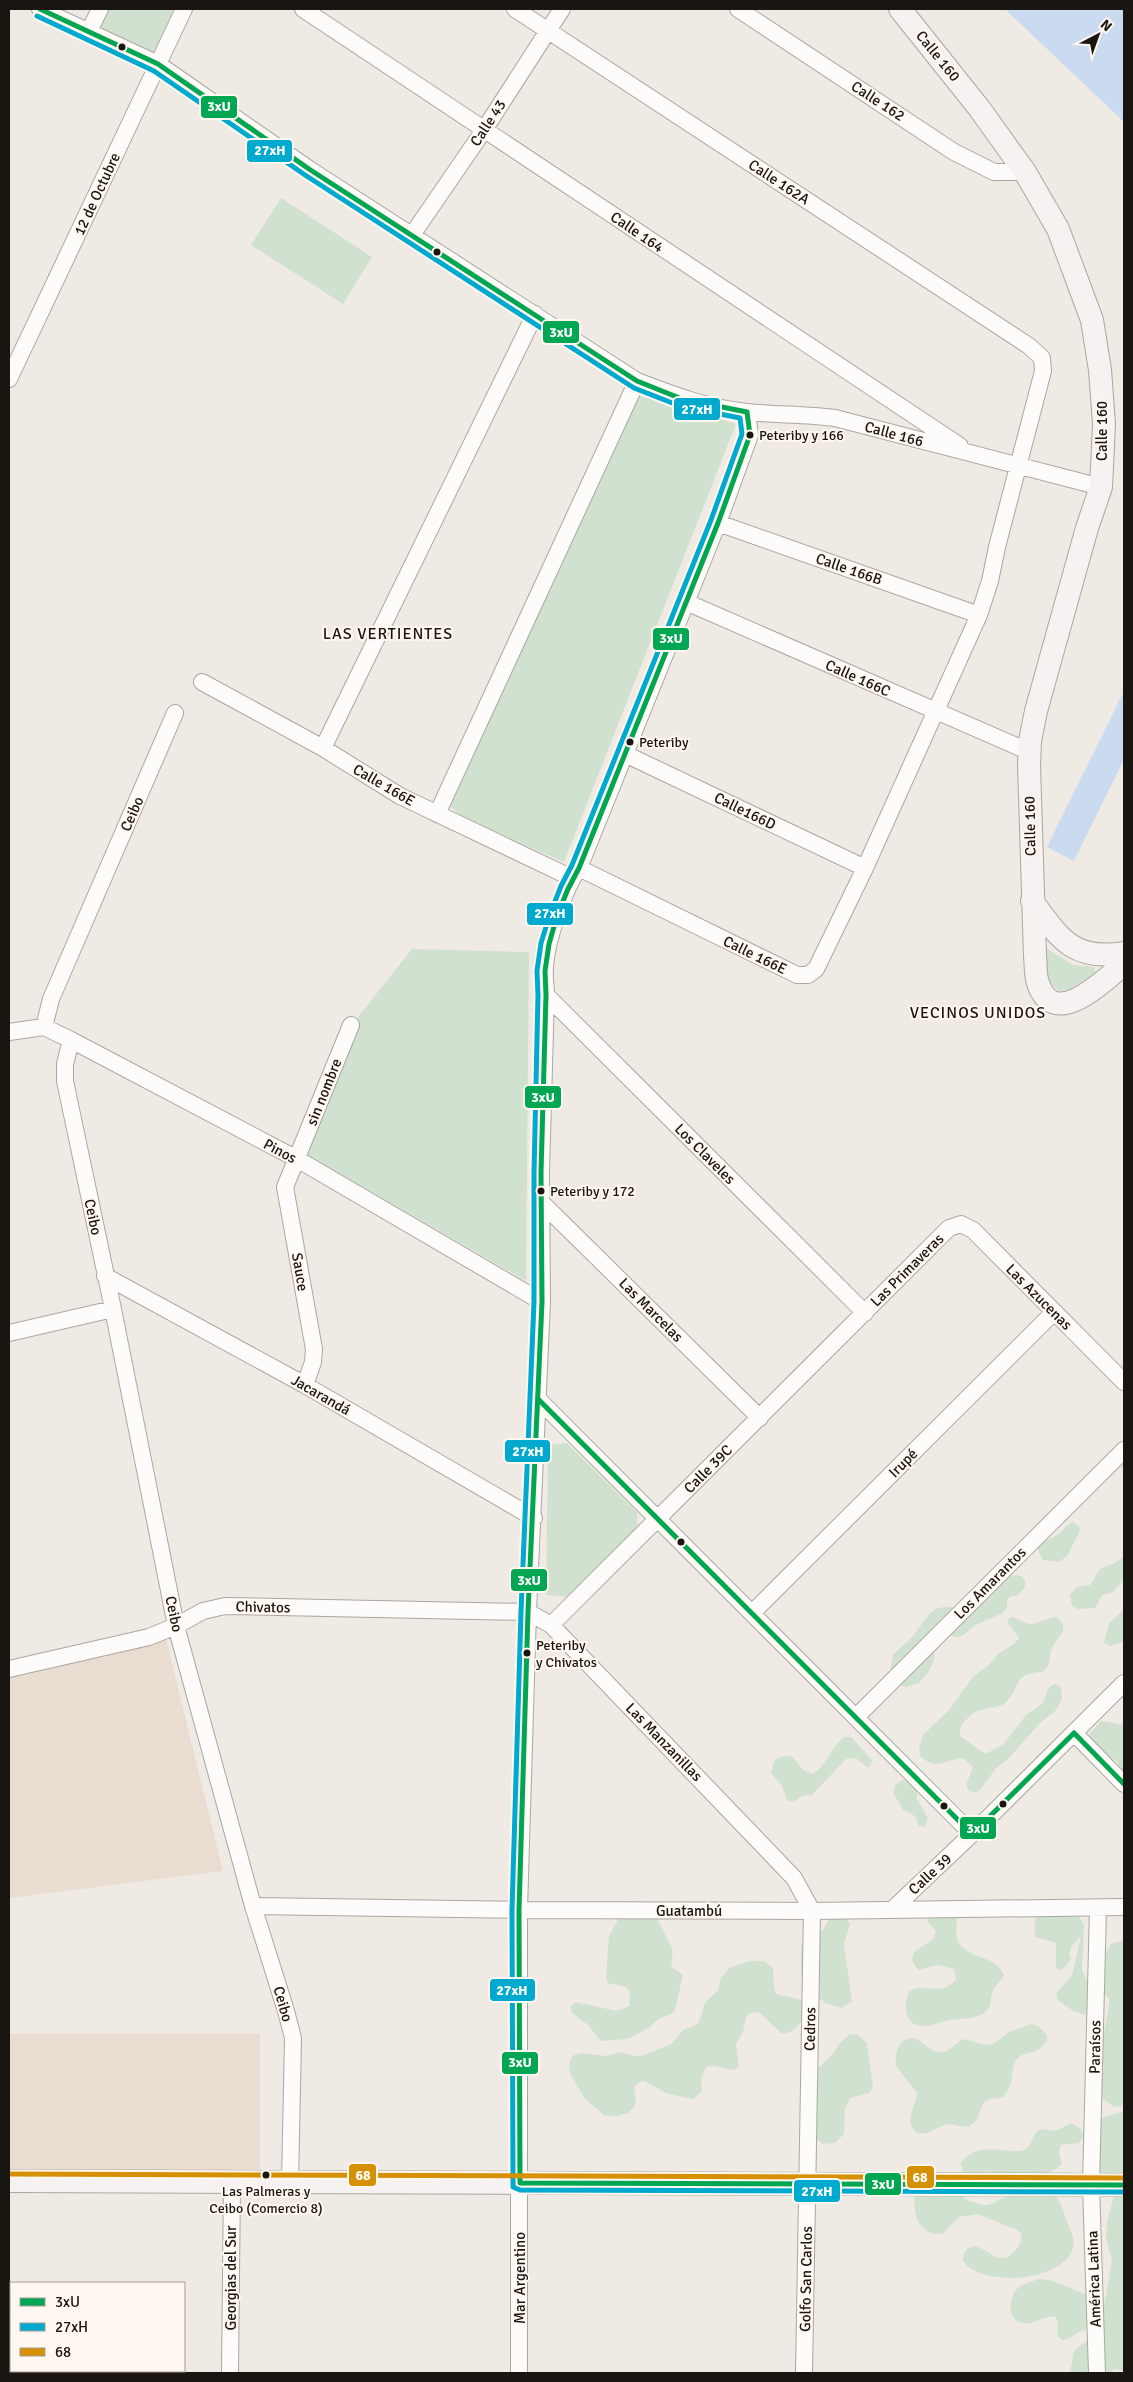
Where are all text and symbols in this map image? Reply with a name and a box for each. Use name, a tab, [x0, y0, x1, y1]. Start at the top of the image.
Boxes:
north arrow	[1073, 10, 1123, 60]
text: N	[1097, 16, 1115, 35]
street label: Calle 160	[912, 27, 964, 85]
unlabelled marker	[117, 42, 127, 52]
street label: Calle 162	[848, 77, 908, 125]
line badge: 3xU	[200, 95, 238, 119]
street label: Calle 43	[466, 96, 510, 150]
text: 3xU	[207, 98, 231, 115]
line badge: 27xH	[246, 139, 293, 163]
text: 27xH	[254, 142, 286, 159]
street label: 12 de Octubre	[70, 150, 124, 238]
street label: Calle 162A	[745, 156, 813, 208]
street label: Calle 164	[607, 208, 667, 256]
unlabelled marker	[432, 247, 442, 257]
line badge: 3xU	[542, 320, 580, 344]
text: 3xU	[549, 324, 573, 341]
line badge: 27xH	[673, 397, 721, 421]
text: 27xH	[681, 401, 713, 418]
street label: Calle 160	[1093, 401, 1111, 461]
street label: Calle 166	[863, 418, 925, 450]
place label: Peteriby y 166	[759, 427, 844, 444]
marker: Peteriby y 166	[745, 430, 755, 440]
street label: Calle 166B	[813, 549, 885, 589]
district label: LAS VERTIENTES	[323, 624, 453, 644]
line badge: 3xU	[652, 627, 690, 651]
text: 3xU	[659, 630, 683, 647]
street label: Calle 166C	[823, 656, 893, 700]
place label: Peteriby	[639, 734, 689, 751]
marker: Peteriby	[625, 737, 635, 747]
street label: Calle 166E	[350, 760, 418, 810]
street label: Calle166D	[711, 788, 779, 834]
street label: Ceibo	[116, 794, 148, 834]
street label: Calle 160	[1020, 796, 1040, 856]
line badge: 27xH	[526, 902, 574, 926]
text: 27xH	[534, 905, 566, 922]
street label: Calle 166E	[720, 932, 790, 978]
district label: VECINOS UNIDOS	[910, 1003, 1046, 1023]
street label: sin nombre	[302, 1056, 346, 1128]
line badge: 3xU	[524, 1085, 562, 1109]
text: 3xU	[531, 1089, 555, 1106]
street label: Los Claveles	[671, 1120, 739, 1188]
street label: Pinos	[260, 1135, 300, 1167]
place label: Peteriby y 172	[550, 1183, 635, 1200]
marker: Peteriby y 172	[536, 1186, 546, 1196]
street label: Ceibo	[80, 1197, 106, 1237]
street label: Las Primaveras	[867, 1229, 948, 1310]
street label: Sauce	[288, 1251, 312, 1293]
street label: Las Azucenas	[1002, 1260, 1076, 1334]
street label: Las Marcelas	[615, 1274, 687, 1346]
street label: Jacarandá	[288, 1371, 354, 1419]
line badge: 27xH	[504, 1439, 551, 1463]
street label: Calle 39C	[680, 1441, 736, 1497]
text: 27xH	[512, 1443, 544, 1460]
street label: Irupé	[885, 1445, 921, 1481]
unlabelled marker	[676, 1537, 686, 1547]
street label: Los Amarantos	[950, 1543, 1030, 1623]
line badge: 3xU	[510, 1568, 548, 1592]
text: 3xU	[517, 1572, 541, 1589]
street label: Ceibo	[161, 1594, 187, 1634]
street label: Chivatos	[235, 1598, 291, 1616]
place label: Peteriby y Chivatos	[536, 1637, 597, 1671]
marker: Peteriby y Chivatos	[522, 1648, 532, 1658]
street label: Las Manzanillas	[622, 1699, 706, 1785]
unlabelled marker	[998, 1799, 1008, 1809]
unlabelled marker	[939, 1801, 949, 1811]
line badge: 3xU	[959, 1816, 997, 1840]
text: 3xU	[966, 1820, 990, 1837]
street label: Calle 39	[905, 1850, 955, 1898]
street label: Guatambú	[656, 1902, 722, 1920]
line badge: 27xH	[489, 1978, 536, 2002]
text: 27xH	[496, 1982, 528, 1999]
street label: Ceibo	[269, 1984, 297, 2024]
street label: Cedros	[801, 2006, 819, 2051]
street label: Paraísos	[1086, 2020, 1104, 2074]
line badge: 3xU	[501, 2051, 539, 2075]
text: 3xU	[508, 2054, 532, 2071]
line badge: 68	[348, 2163, 377, 2187]
line badge: 68	[906, 2165, 935, 2189]
text: 68	[355, 2167, 371, 2184]
text: 68	[912, 2169, 928, 2186]
marker: Las Palmeras y Ceibo (Comercio 8)	[261, 2170, 271, 2180]
line badge: 3xU	[864, 2172, 902, 2196]
text: 3xU	[871, 2176, 895, 2193]
line badge: 27xH	[793, 2179, 841, 2203]
place label: Las Palmeras y Ceibo (Comercio 8)	[209, 2183, 323, 2217]
text: 27xH	[801, 2183, 833, 2200]
street label: Georgias del Sur	[222, 2225, 240, 2330]
street label: Golfo San Carlos	[796, 2225, 816, 2332]
street label: América Latina	[1083, 2230, 1105, 2328]
street label: Mar Argentino	[511, 2232, 529, 2324]
legend	[10, 2282, 185, 2372]
text: 3xU	[55, 2293, 80, 2311]
text: 27xH	[55, 2318, 88, 2336]
text: 68	[55, 2343, 71, 2361]

